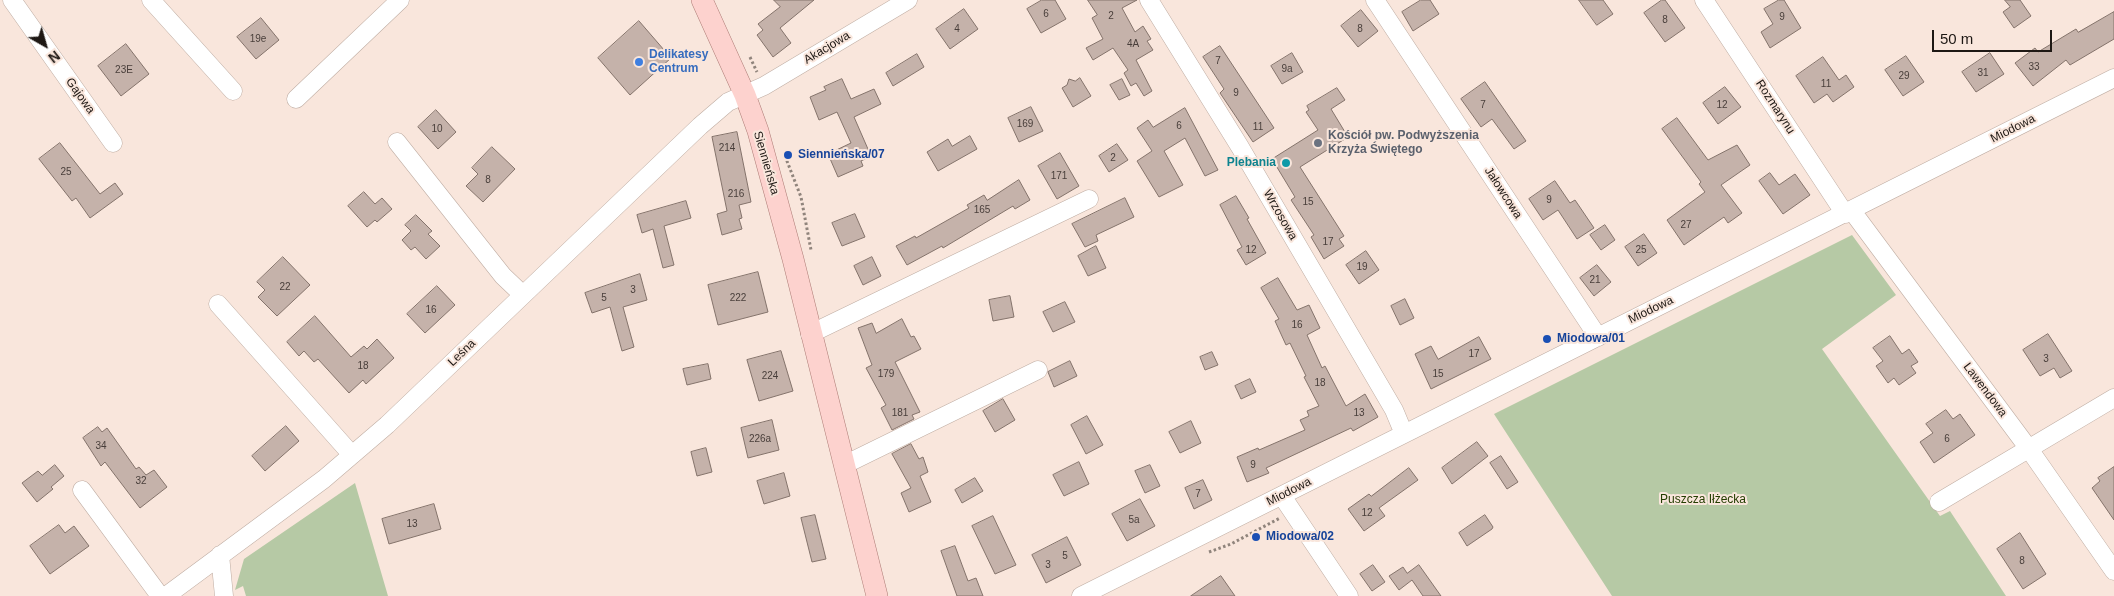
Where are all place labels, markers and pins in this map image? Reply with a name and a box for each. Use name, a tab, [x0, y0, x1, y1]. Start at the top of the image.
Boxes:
place label: Delikatesy Centrum	[649, 48, 708, 76]
marker: Delikatesy Centrum	[633, 56, 645, 68]
place label: Kościół pw. Podwyższenia Krzyża Świętego	[1328, 129, 1479, 157]
marker: Kościół pw. Podwyższenia Krzyża Świętego	[1312, 137, 1324, 149]
place label: Siennieńska/07	[798, 148, 885, 162]
marker: Siennieńska/07	[782, 149, 794, 161]
place label: Plebania	[1227, 156, 1276, 170]
marker: Plebania	[1280, 157, 1292, 169]
place label: Miodowa/01	[1557, 332, 1625, 346]
marker: Miodowa/01	[1541, 333, 1553, 345]
place label: Miodowa/02	[1266, 530, 1334, 544]
marker: Miodowa/02	[1250, 531, 1262, 543]

